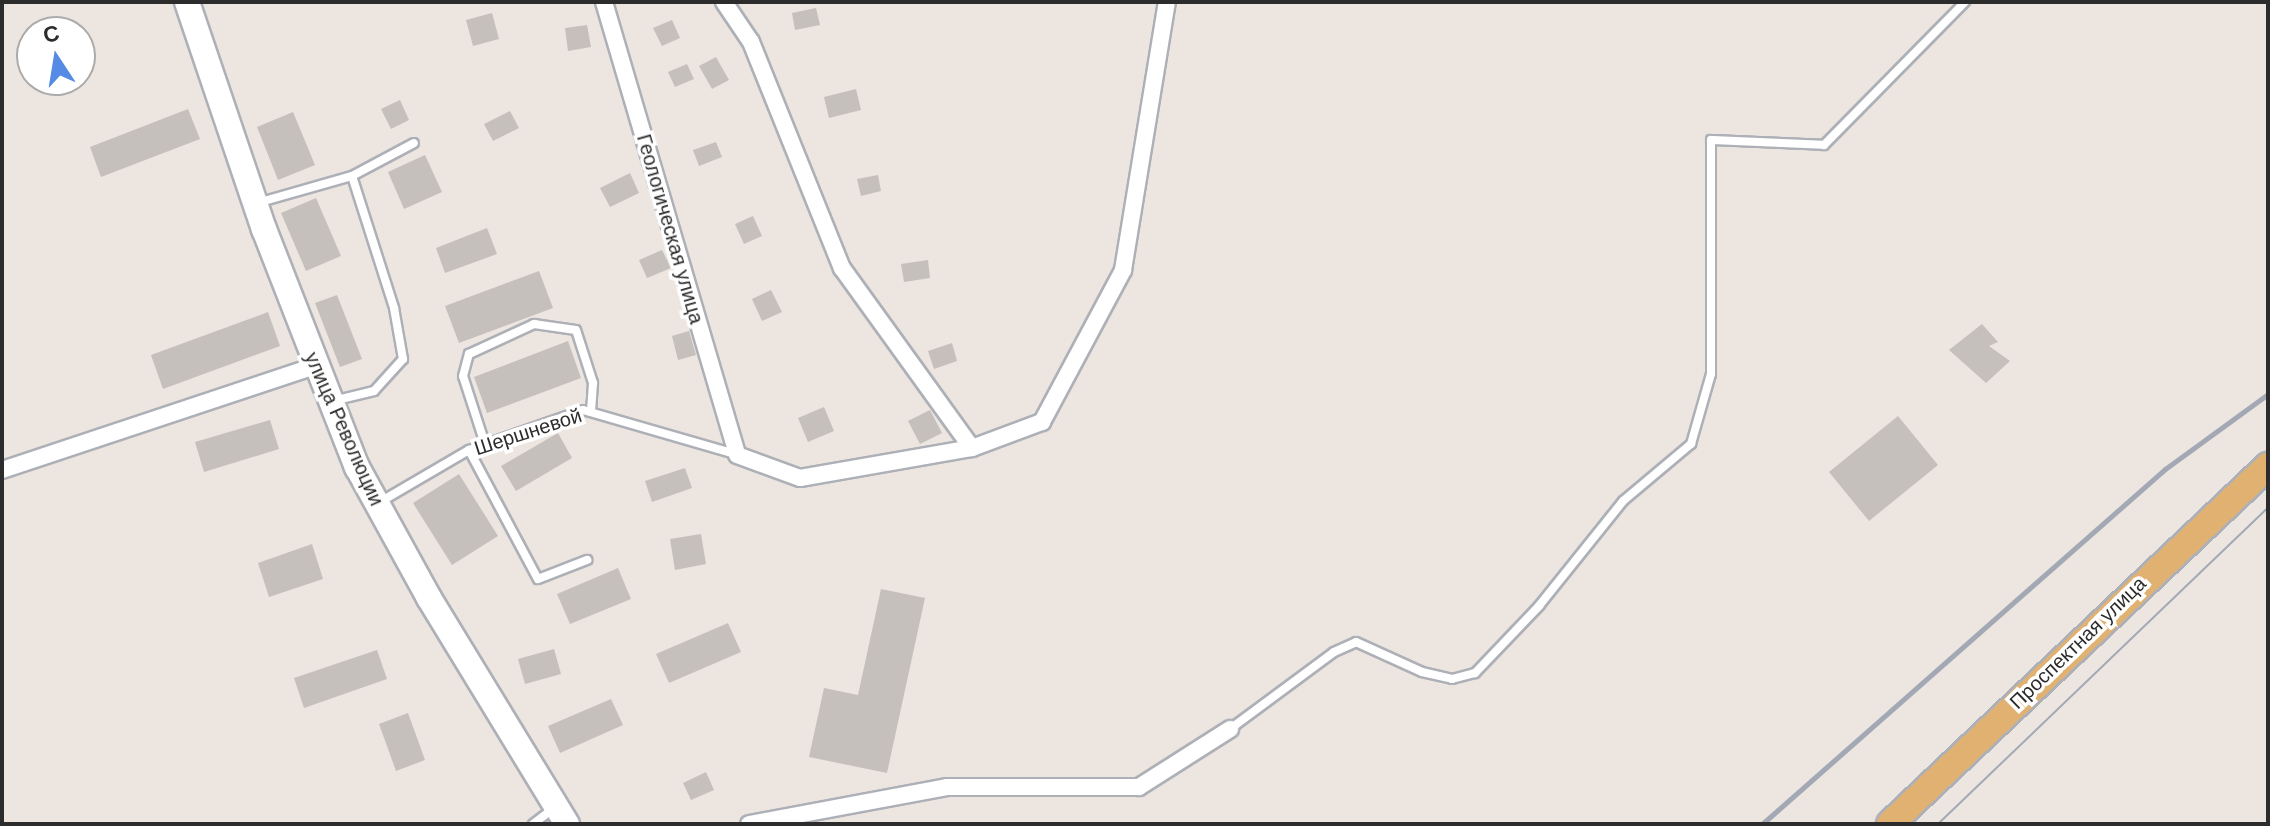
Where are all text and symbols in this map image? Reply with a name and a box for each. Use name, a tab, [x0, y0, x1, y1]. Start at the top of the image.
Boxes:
north arrow	[16, 16, 96, 96]
text: С	[41, 20, 62, 48]
street label: Геологическая улица	[631, 131, 709, 327]
street label: улица Революции	[299, 348, 389, 510]
street label: Шершневой	[471, 403, 585, 461]
street label: Проспектная улица	[2005, 572, 2151, 714]

